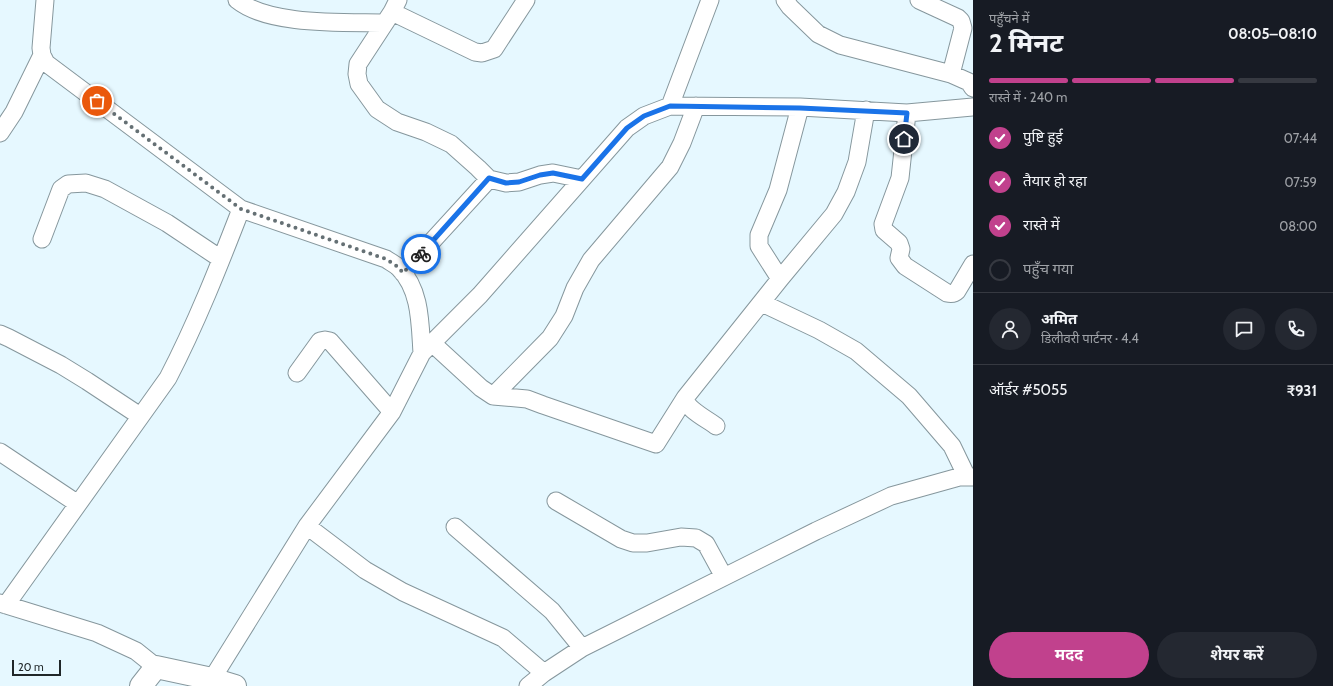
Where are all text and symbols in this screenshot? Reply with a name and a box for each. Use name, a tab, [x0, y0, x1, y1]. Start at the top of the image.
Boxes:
text: पहुँचने में	[989, 10, 1029, 26]
text: 08:05–08:10	[1228, 25, 1317, 43]
text: 2 मिनट	[989, 27, 1063, 59]
pin	[80, 84, 114, 118]
text: रास्ते में · 240 m	[989, 89, 1068, 105]
icon: bag	[86, 90, 108, 112]
pin	[887, 122, 921, 156]
icon: check	[989, 127, 1011, 149]
icon: home	[893, 128, 915, 150]
text: पुष्टि हुई	[1023, 128, 1063, 146]
text: 07:44	[1284, 130, 1317, 146]
icon: check	[989, 171, 1011, 193]
text: तैयार हो रहा	[1023, 172, 1087, 190]
text: 07:59	[1284, 174, 1317, 190]
icon: check	[989, 215, 1011, 237]
text: रास्ते में	[1023, 216, 1060, 234]
text: 08:00	[1279, 218, 1317, 234]
courier	[401, 234, 441, 274]
icon: bike	[410, 243, 432, 265]
text: पहुँच गया	[1023, 260, 1073, 278]
button: person	[989, 308, 1031, 350]
button: chat	[1223, 308, 1265, 350]
button: phone	[1275, 308, 1317, 350]
text: अमित	[1041, 310, 1077, 328]
text: डिलीवरी पार्टनर · 4.4	[1041, 330, 1139, 346]
text: ऑर्डर #5055	[989, 381, 1067, 399]
text: ₹931	[1287, 382, 1317, 400]
button: मदद	[989, 632, 1149, 678]
button: शेयर करें	[1157, 632, 1317, 678]
scale bar	[12, 658, 61, 677]
text: 20 m	[18, 660, 44, 674]

